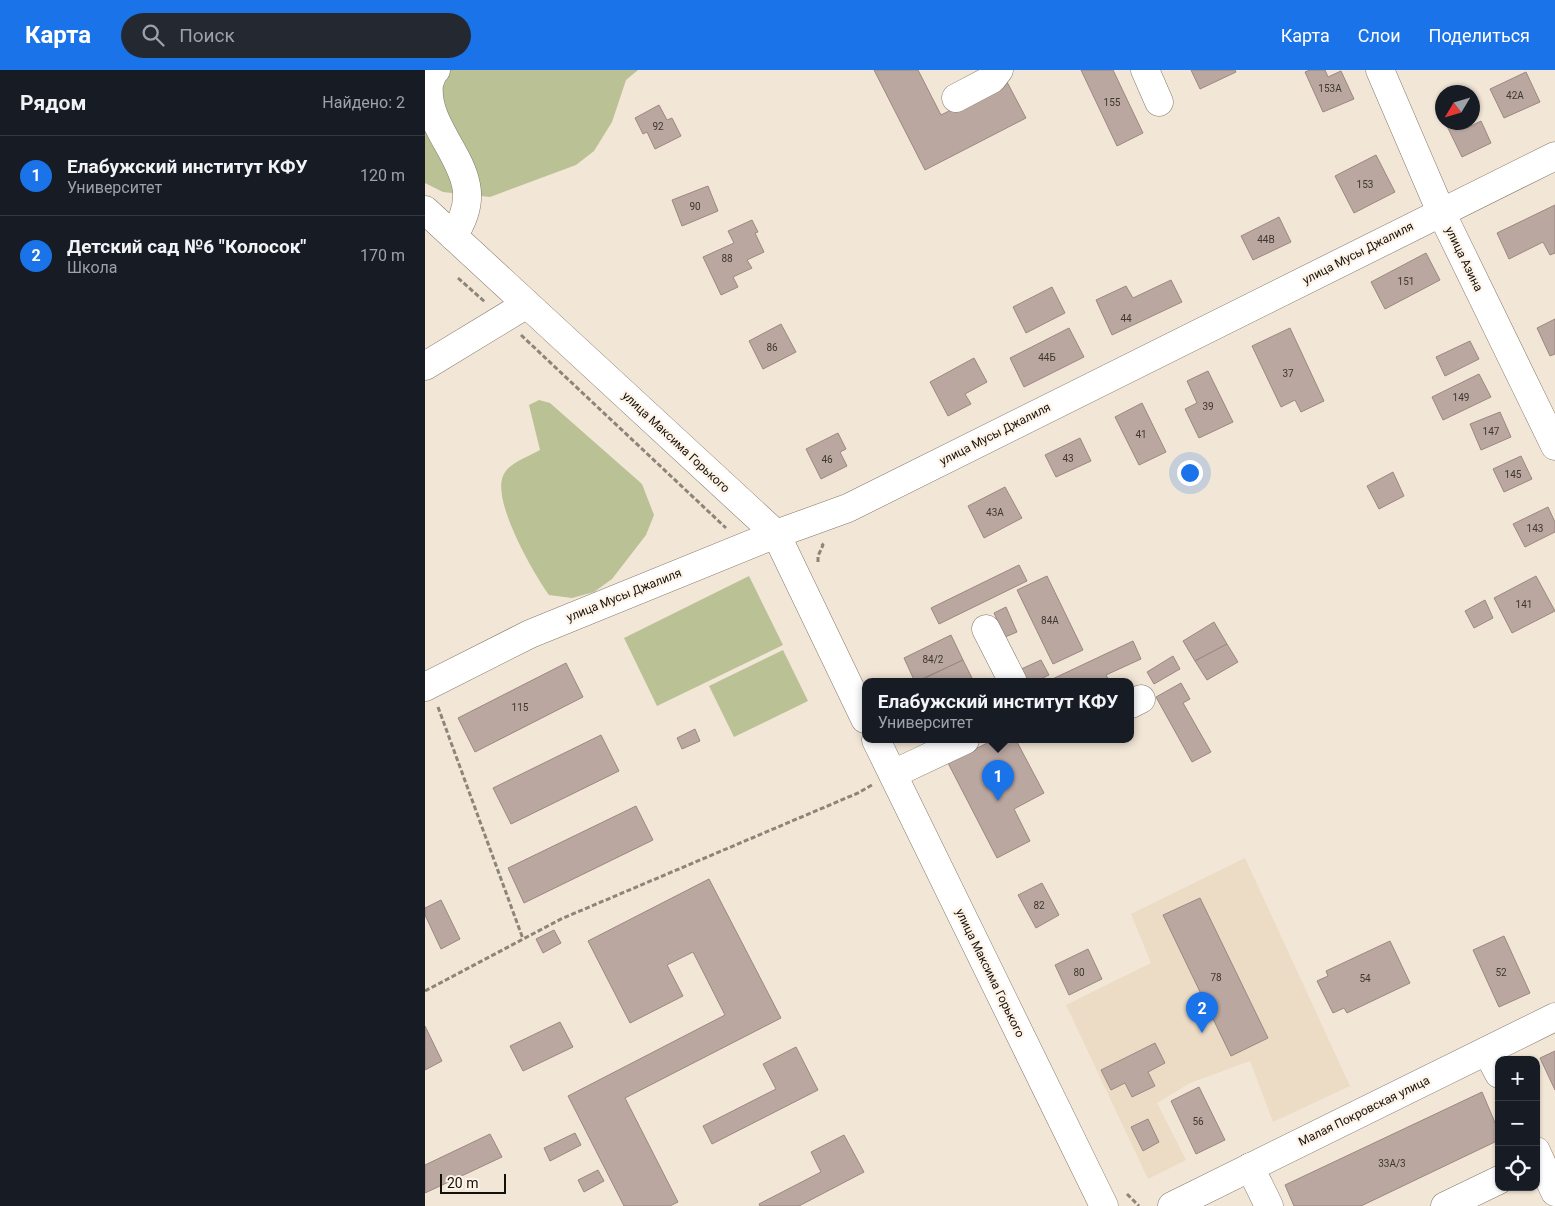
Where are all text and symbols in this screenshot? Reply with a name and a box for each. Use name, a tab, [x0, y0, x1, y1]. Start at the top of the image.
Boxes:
search box	[121, 13, 471, 58]
text: Карта	[25, 21, 91, 49]
icon: search	[139, 21, 167, 49]
text: Поиск	[179, 24, 235, 47]
text: Карта	[1281, 25, 1330, 46]
text: Слои	[1358, 25, 1401, 46]
text: Поделиться	[1429, 25, 1530, 46]
house number: 153А	[1318, 83, 1342, 94]
north arrow	[1435, 85, 1480, 130]
house number: 42А	[1506, 90, 1524, 101]
text: Рядом	[20, 91, 86, 115]
text: Найдено: 2	[322, 93, 405, 112]
house number: 155	[1104, 97, 1121, 108]
house number: 92	[652, 121, 664, 132]
text: Елабужский институт КФУ	[67, 155, 307, 178]
text: 1	[31, 166, 41, 185]
text: 120 m	[360, 166, 405, 185]
text: Университет	[67, 178, 162, 197]
house number: 153	[1357, 179, 1373, 190]
house number: 90	[689, 201, 701, 212]
street label: улица Мусы Джалиля	[1300, 219, 1416, 287]
street label: улица Азина	[1442, 224, 1486, 294]
house number: 44В	[1257, 234, 1275, 245]
text: Детский сад №6 "Колосок"	[67, 235, 306, 258]
text: 2	[31, 246, 41, 265]
text: 170 m	[360, 246, 405, 265]
house number: 88	[721, 253, 733, 264]
text: Школа	[67, 258, 118, 277]
house number: 151	[1398, 276, 1414, 287]
house number: 44	[1120, 313, 1132, 324]
house number: 86	[766, 342, 778, 353]
house number: 44Б	[1038, 352, 1056, 363]
house number: 37	[1282, 368, 1294, 379]
street label: улица Максима Горького	[619, 389, 733, 495]
house number: 149	[1453, 392, 1469, 403]
street label: улица Мусы Джалиля	[937, 400, 1053, 468]
house number: 39	[1202, 401, 1214, 412]
house number: 147	[1483, 426, 1500, 437]
house number: 41	[1135, 429, 1147, 440]
house number: 43	[1062, 453, 1074, 464]
house number: 46	[821, 454, 833, 465]
your location	[1177, 460, 1203, 486]
house number: 145	[1505, 469, 1522, 480]
house number: 43А	[986, 507, 1004, 518]
house number: 143	[1527, 523, 1543, 534]
street label: улица Мусы Джалиля	[564, 566, 684, 624]
house number: 141	[1516, 599, 1532, 610]
house number: 84А	[1041, 615, 1059, 626]
house number: 84/2	[923, 654, 944, 665]
popup	[862, 678, 1134, 743]
text: Елабужский институт КФУ	[878, 690, 1118, 713]
house number: 115	[512, 702, 529, 713]
text: Университет	[878, 713, 973, 732]
pin: 1	[982, 760, 1014, 801]
house number: 82	[1033, 900, 1045, 911]
street label: улица Максима Горького	[953, 906, 1027, 1040]
house number: 80	[1073, 967, 1085, 978]
house number: 52	[1495, 967, 1507, 978]
house number: 78	[1210, 972, 1222, 983]
house number: 54	[1359, 973, 1371, 984]
pin: 2	[1186, 992, 1218, 1033]
map controls	[1495, 1056, 1540, 1191]
button: +	[1495, 1056, 1540, 1101]
street label: Малая Покровская улица	[1296, 1073, 1432, 1149]
button: −	[1495, 1101, 1540, 1146]
house number: 56	[1192, 1116, 1204, 1127]
button: locate	[1495, 1146, 1540, 1191]
house number: 33А/3	[1378, 1158, 1406, 1169]
scale bar	[440, 1171, 506, 1194]
text: 20 m	[447, 1175, 479, 1191]

